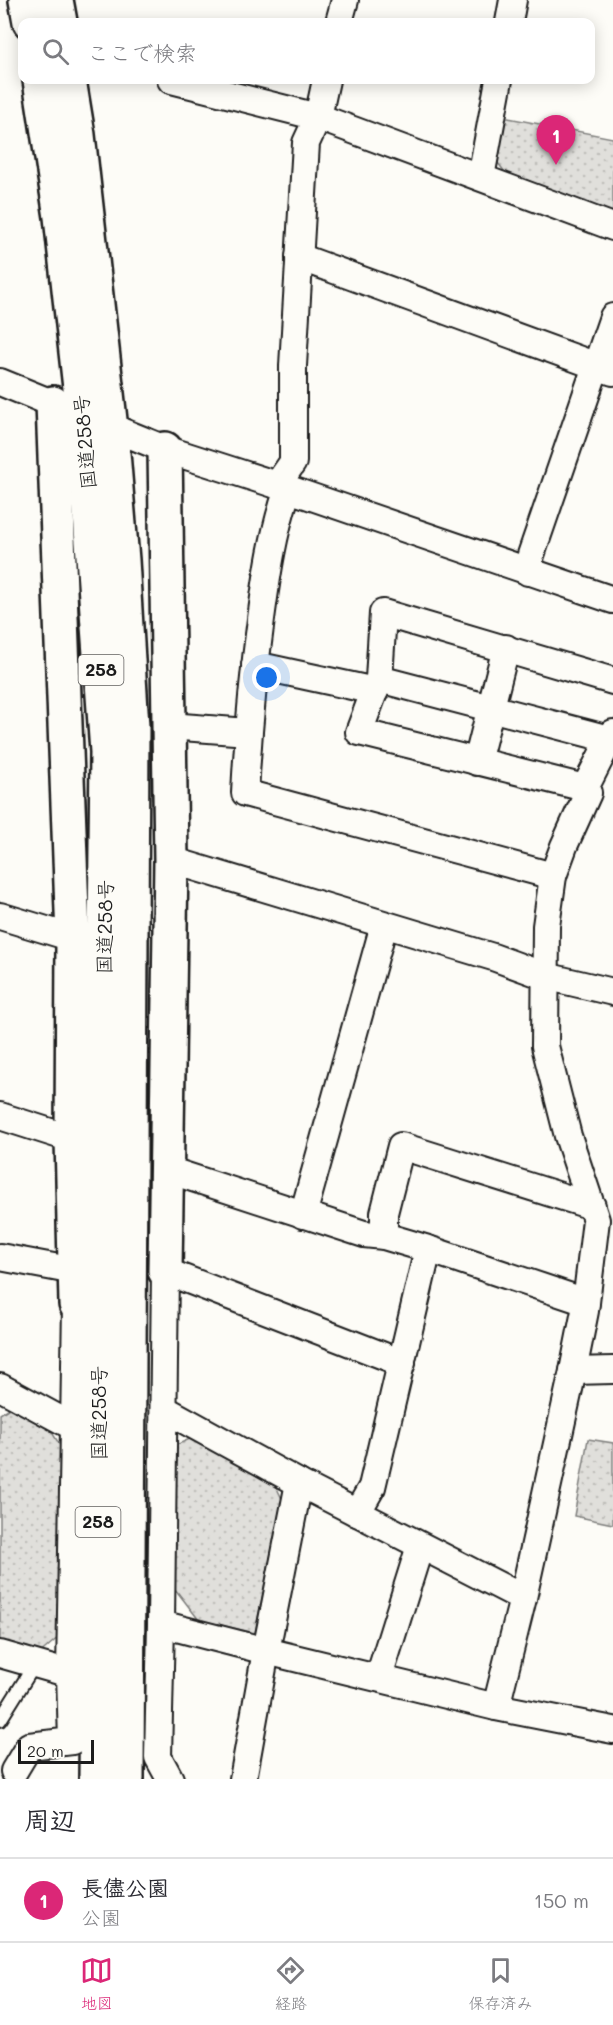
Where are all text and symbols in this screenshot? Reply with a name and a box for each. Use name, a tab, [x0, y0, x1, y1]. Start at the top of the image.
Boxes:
search box	[18, 18, 595, 84]
icon: search	[39, 35, 72, 68]
text: ここで検索	[87, 38, 197, 67]
pin: 1	[536, 116, 576, 165]
street label: 国道258号	[67, 394, 101, 490]
road number: 258	[78, 655, 124, 685]
your location	[252, 663, 281, 692]
street label: 国道258号	[90, 879, 118, 975]
street label: 国道258号	[85, 1366, 111, 1460]
road number: 258	[76, 1507, 120, 1537]
scale bar	[18, 1737, 94, 1764]
text: 20 m	[27, 1740, 64, 1761]
text: 周辺	[24, 1803, 76, 1837]
text: 長儘公園	[81, 1873, 169, 1902]
text: 1	[39, 1887, 48, 1913]
text: 150 m	[534, 1887, 589, 1913]
text: 公園	[81, 1904, 121, 1930]
tab: 地図	[80, 1954, 113, 2014]
tab: 経路	[274, 1954, 307, 2014]
tab: 保存済み	[468, 1954, 532, 2014]

